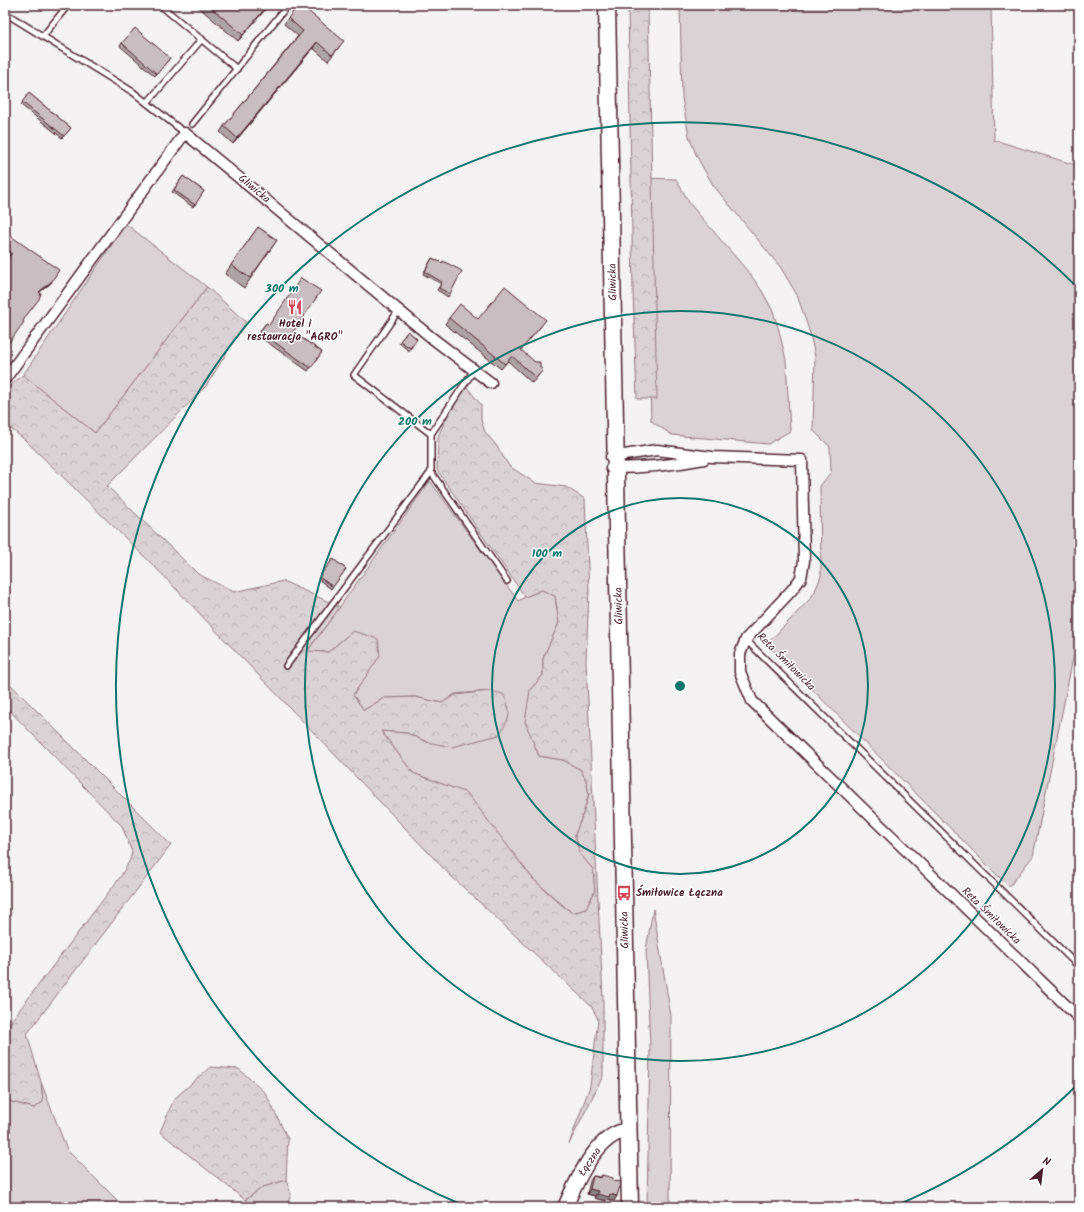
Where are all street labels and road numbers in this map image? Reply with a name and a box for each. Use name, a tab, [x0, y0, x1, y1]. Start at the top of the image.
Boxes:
street label: Gliwicka	[234, 170, 274, 208]
street label: Gliwicka	[604, 263, 622, 301]
street label: Gliwicka	[610, 587, 628, 625]
street label: Reta Śmiłowicka	[753, 629, 819, 695]
street label: Reta Śmiłowicka	[957, 883, 1025, 949]
street label: Gliwicka	[616, 911, 634, 949]
street label: Łączna	[574, 1144, 606, 1180]

